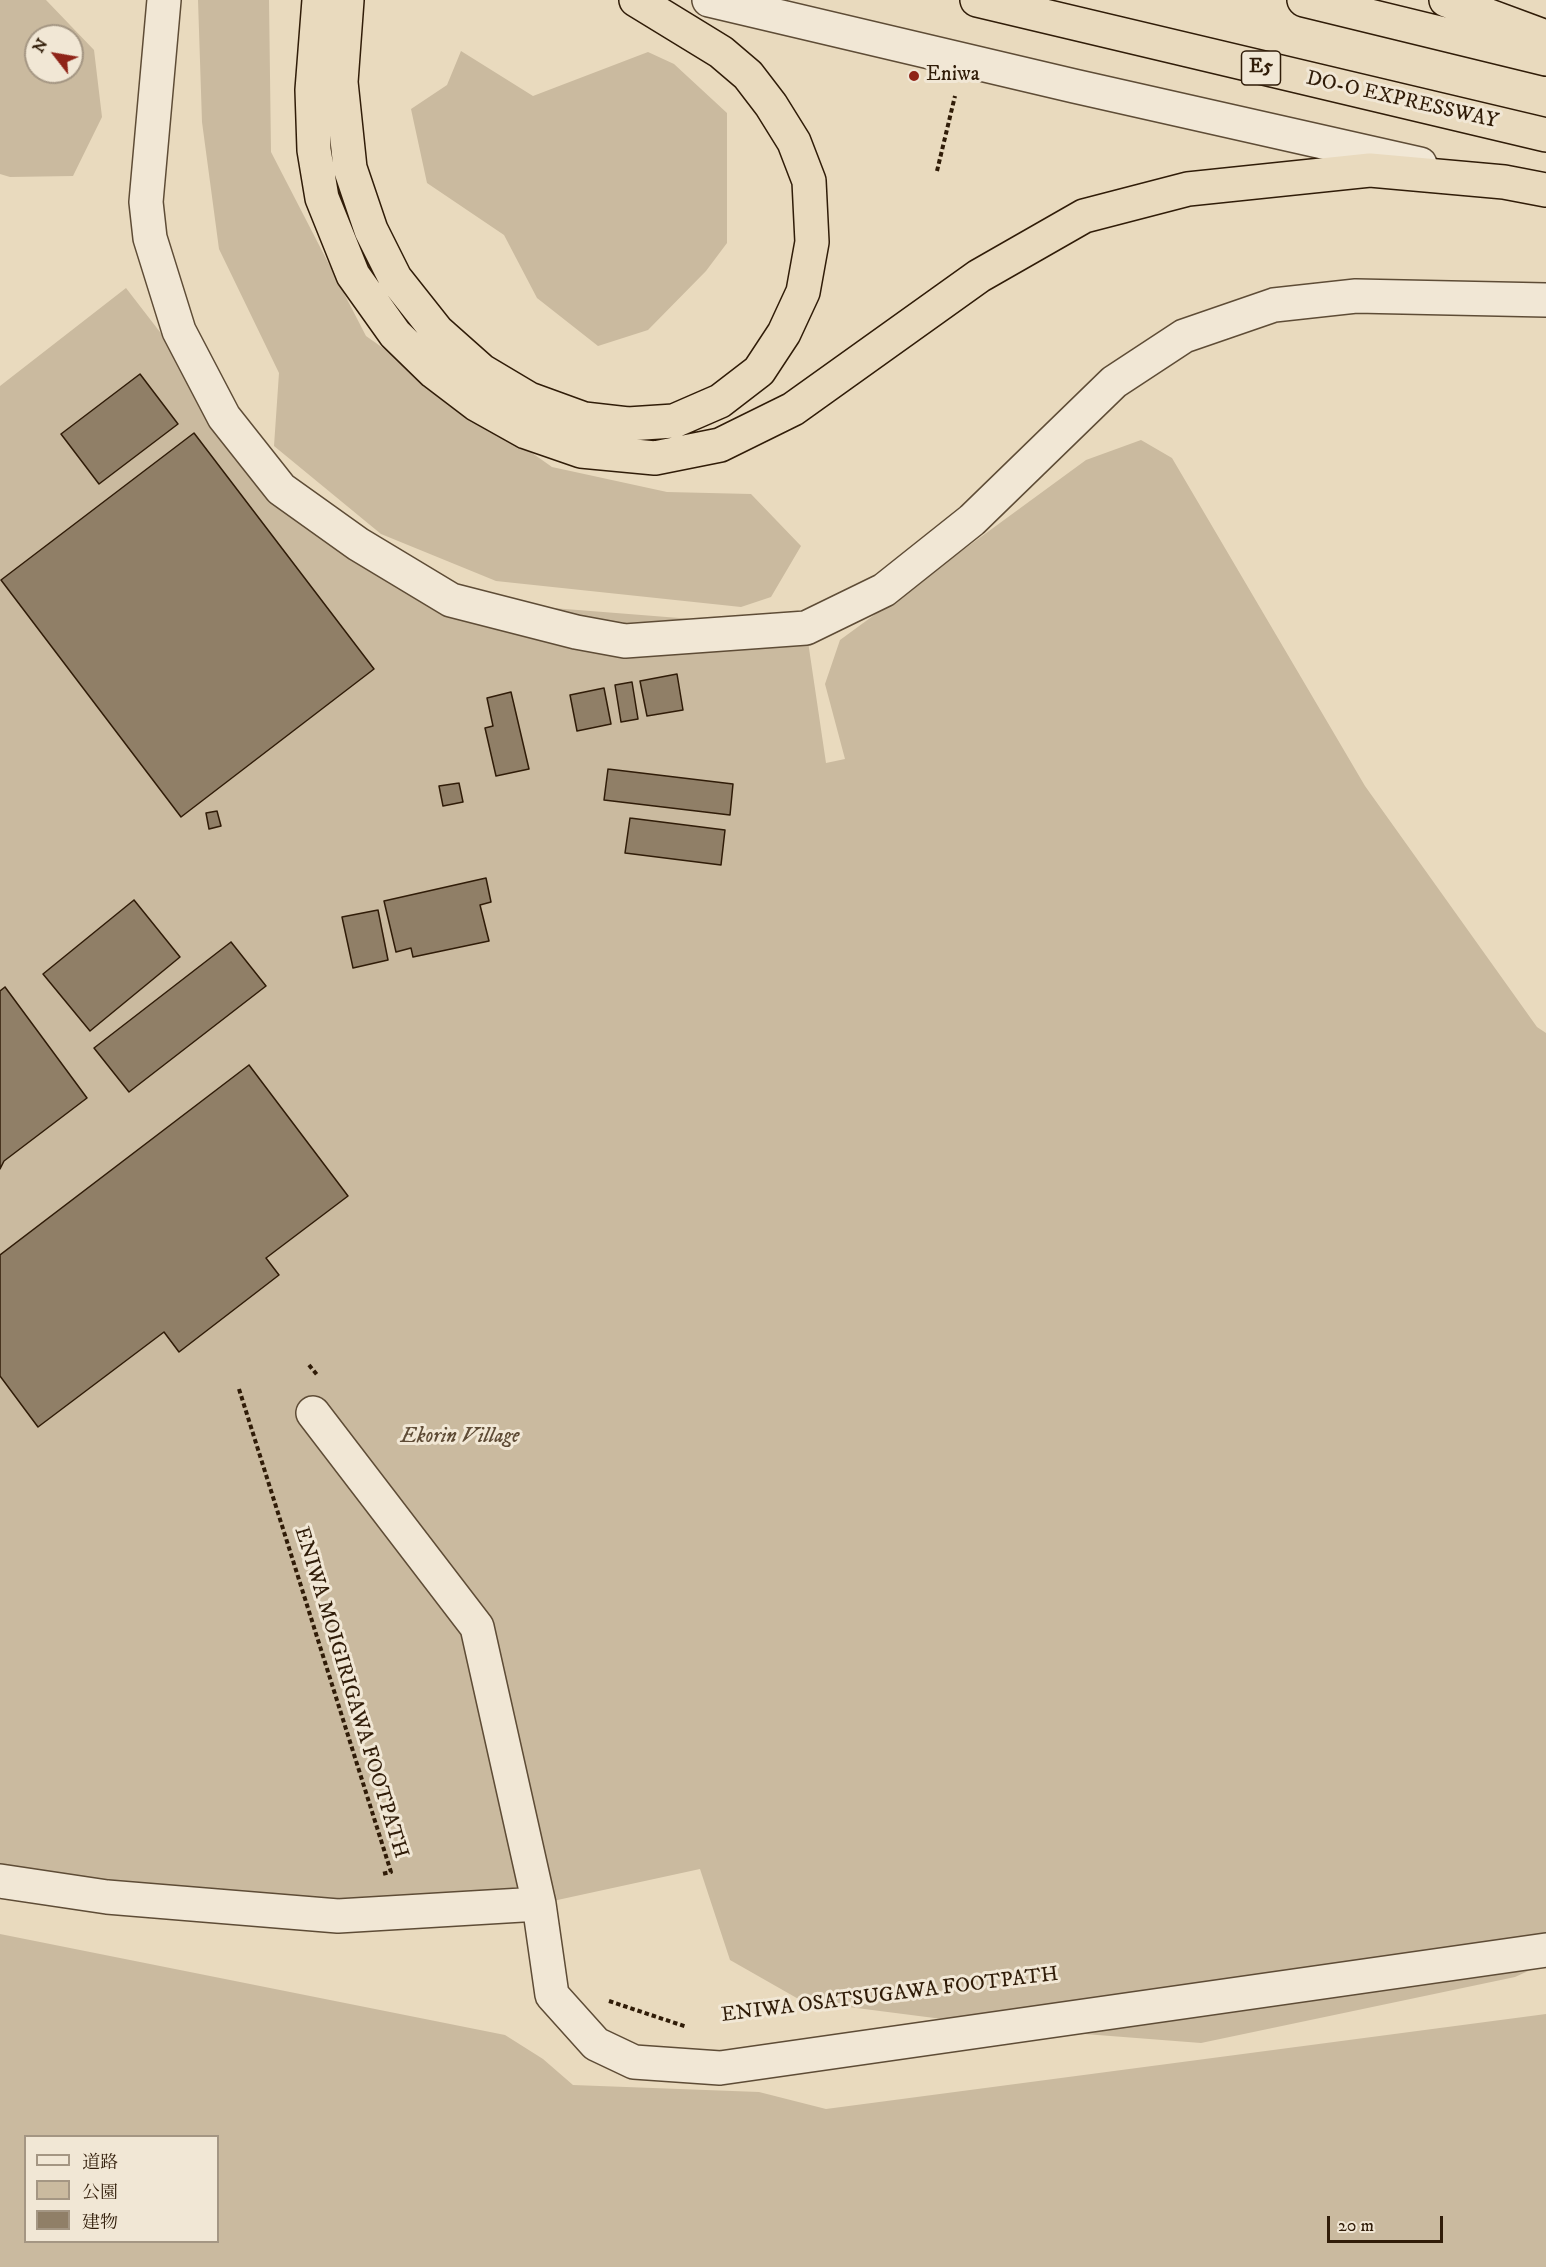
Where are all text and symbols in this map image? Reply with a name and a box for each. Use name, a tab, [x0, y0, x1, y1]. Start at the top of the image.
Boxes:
north arrow	[24, 24, 84, 84]
text: N	[28, 35, 52, 57]
road number: E5	[1242, 51, 1280, 85]
place label: Eniwa	[926, 63, 980, 89]
street label: DO-O EXPRESSWAY	[1304, 67, 1500, 135]
marker: Eniwa	[907, 69, 921, 83]
park label: Ekorin Village	[401, 1425, 519, 1451]
street label: ENIWA MOIGIRIGAWA FOOTPATH	[287, 1524, 413, 1862]
street label: ENIWA OSATSUGAWA FOOTPATH	[720, 1963, 1060, 2029]
legend	[24, 2135, 219, 2243]
text: 道路	[82, 2152, 118, 2174]
text: 公園	[82, 2182, 118, 2204]
scale bar	[1330, 2204, 1446, 2242]
text: 建物	[82, 2212, 118, 2234]
text: 20 m	[1338, 2215, 1374, 2237]

